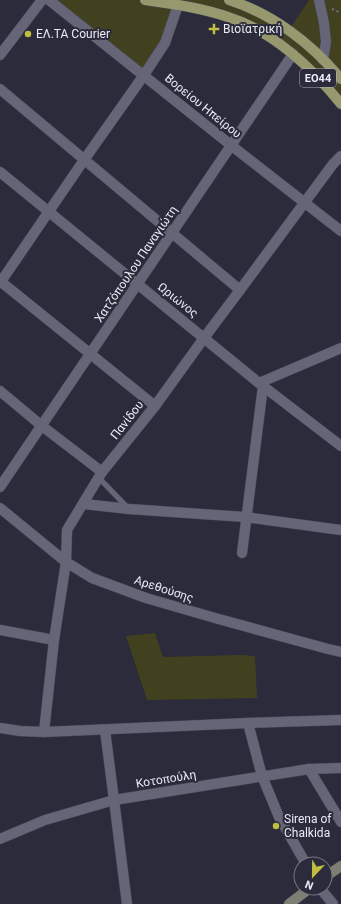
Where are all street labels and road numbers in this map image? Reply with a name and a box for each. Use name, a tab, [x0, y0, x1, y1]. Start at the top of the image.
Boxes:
road number: ΕΟ44	[300, 69, 336, 87]
street label: Βορείου Ηπείρου	[162, 71, 244, 141]
street label: Χατζόπουλου Παναγιώτη	[92, 203, 180, 325]
street label: Ωριώνος	[155, 280, 201, 320]
street label: Πανίδου	[108, 398, 146, 442]
street label: Αρεθούσης	[133, 573, 195, 605]
street label: Κοτοπούλη	[135, 767, 197, 791]

